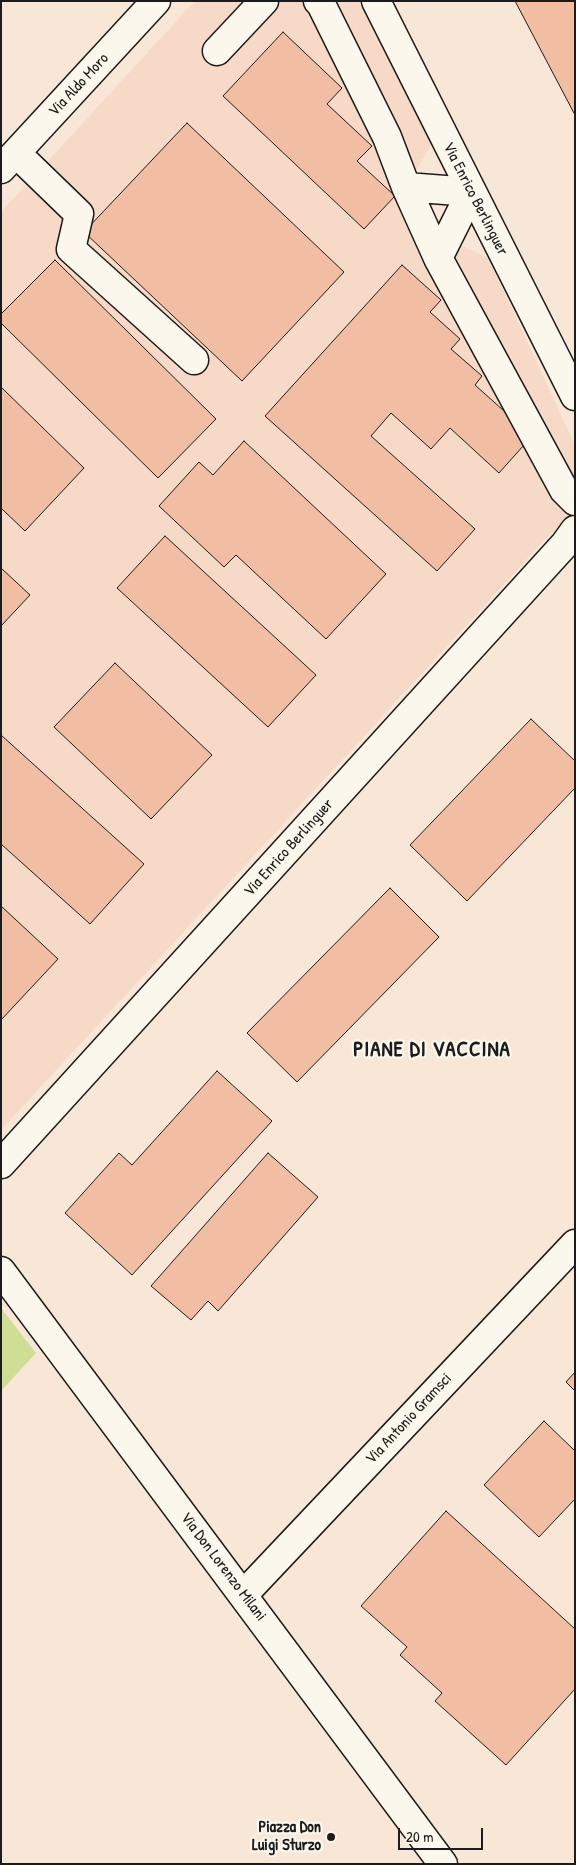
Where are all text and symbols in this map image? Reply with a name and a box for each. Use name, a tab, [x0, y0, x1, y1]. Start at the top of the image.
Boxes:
street label: Via Aldo Moro	[45, 49, 113, 121]
street label: Via Enrico Berlinguer	[438, 139, 512, 259]
street label: Via Enrico Berlinguer	[240, 795, 338, 901]
district label: PIANE DI VACCINA	[351, 1037, 513, 1063]
street label: Via Antonio Gramsci	[362, 1370, 456, 1468]
street label: Via Don Lorenzo Milani	[176, 1509, 270, 1625]
place label: Piazza Don Luigi Sturzo	[252, 1818, 321, 1856]
scale bar	[401, 1818, 486, 1850]
text: 20 m	[406, 1826, 433, 1847]
marker: Piazza Don Luigi Sturzo	[325, 1831, 337, 1843]

